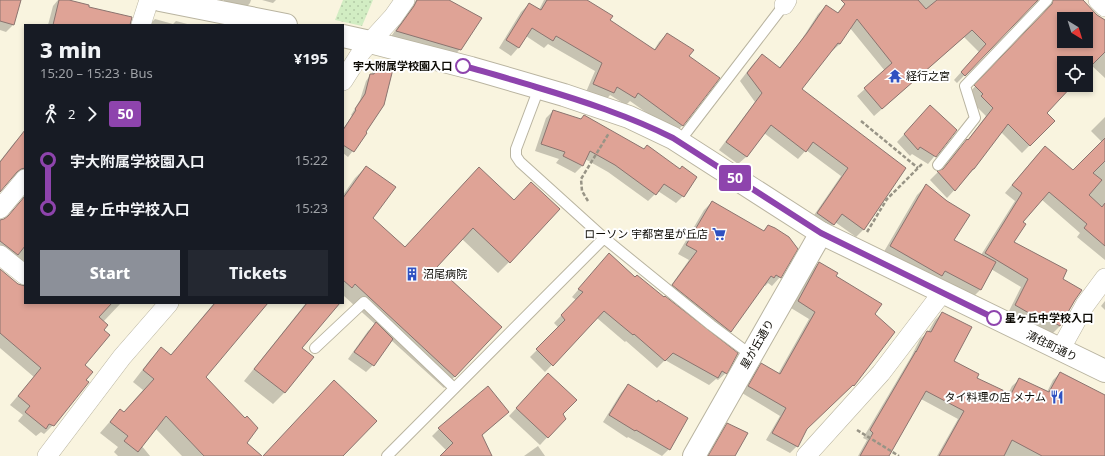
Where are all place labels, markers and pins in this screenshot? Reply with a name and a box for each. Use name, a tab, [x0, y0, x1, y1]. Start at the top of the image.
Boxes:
place label: 宇大附属学校園入口	[353, 58, 452, 73]
marker: 宇大附属学校園入口	[455, 58, 471, 74]
temple icon: 経行之宮	[887, 68, 903, 84]
place label: 経行之宮	[906, 68, 950, 83]
place label: ローソン 宇都宮星が丘店	[584, 226, 708, 241]
supermarket icon: ローソン 宇都宮星が丘店	[711, 226, 727, 242]
building icon: 沼尾病院	[404, 266, 420, 282]
place label: 沼尾病院	[423, 266, 467, 281]
marker: 星ヶ丘中学校入口	[986, 310, 1002, 326]
place label: 星ヶ丘中学校入口	[1005, 310, 1093, 325]
place label: タイ料理の店 メナム	[944, 389, 1046, 404]
restaurant icon: タイ料理の店 メナム	[1049, 389, 1065, 405]

